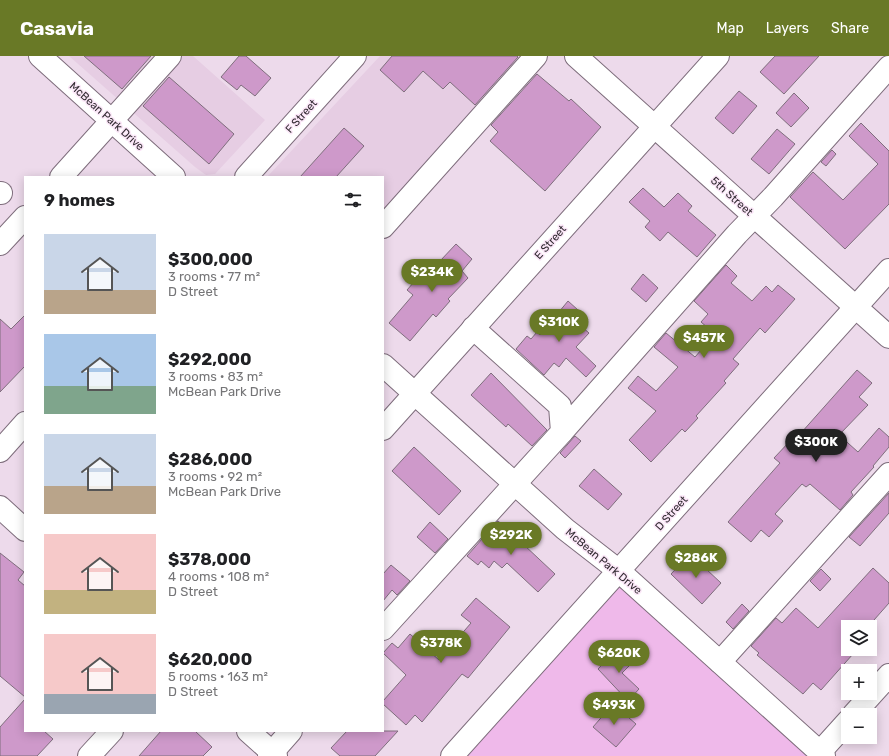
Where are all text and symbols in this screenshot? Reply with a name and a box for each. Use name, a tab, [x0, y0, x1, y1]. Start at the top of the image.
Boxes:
text: Casavia	[20, 17, 94, 40]
text: Map	[717, 20, 744, 37]
text: Layers	[766, 20, 809, 37]
text: Share	[831, 20, 869, 37]
street label: McBean Park Drive	[67, 80, 147, 153]
street label: F Street	[283, 96, 320, 136]
street label: 5th Street	[708, 174, 756, 219]
icon: filters	[342, 189, 364, 211]
text: 9 homes	[44, 190, 115, 210]
street label: E Street	[532, 222, 569, 262]
text: $300,000	[168, 249, 253, 269]
icon: home	[76, 250, 124, 298]
pin: $234K	[404, 259, 460, 293]
text: $234K	[410, 264, 454, 279]
text: 3 rooms · 77 m²	[168, 269, 260, 284]
text: D Street	[168, 284, 218, 299]
pin: $310K	[531, 309, 587, 343]
text: $310K	[539, 314, 580, 329]
pin: $457K	[676, 325, 732, 359]
text: $457K	[683, 330, 725, 345]
text: $292,000	[168, 349, 252, 369]
icon: home	[76, 350, 124, 398]
text: 3 rooms · 83 m²	[168, 369, 263, 384]
text: McBean Park Drive	[168, 384, 281, 399]
pin: $300K	[788, 429, 844, 463]
text: $300K	[794, 434, 838, 449]
text: $286,000	[168, 449, 252, 469]
icon: home	[76, 450, 124, 498]
text: 3 rooms · 92 m²	[168, 469, 262, 484]
text: McBean Park Drive	[168, 484, 281, 499]
street label: D Street	[652, 493, 691, 533]
pin: $292K	[483, 522, 539, 556]
street label: McBean Park Drive	[563, 526, 645, 597]
text: $292K	[490, 527, 532, 542]
pin: $286K	[668, 545, 724, 579]
text: $378,000	[168, 549, 251, 569]
icon: home	[76, 550, 124, 598]
text: $286K	[674, 550, 718, 565]
text: 4 rooms · 108 m²	[168, 569, 269, 584]
text: D Street	[168, 584, 218, 599]
map controls	[841, 620, 877, 744]
button: layers	[841, 620, 877, 656]
pin: $378K	[413, 630, 469, 664]
text: $378K	[420, 635, 462, 650]
pin: $620K	[591, 640, 647, 674]
text: $620K	[597, 645, 641, 660]
text: $620,000	[168, 649, 252, 669]
icon: home	[76, 650, 124, 698]
button: +	[841, 664, 877, 700]
text: 5 rooms · 163 m²	[168, 669, 268, 684]
text: D Street	[168, 684, 218, 699]
pin: $493K	[586, 692, 642, 726]
text: $493K	[593, 697, 635, 712]
button: −	[841, 708, 877, 744]

